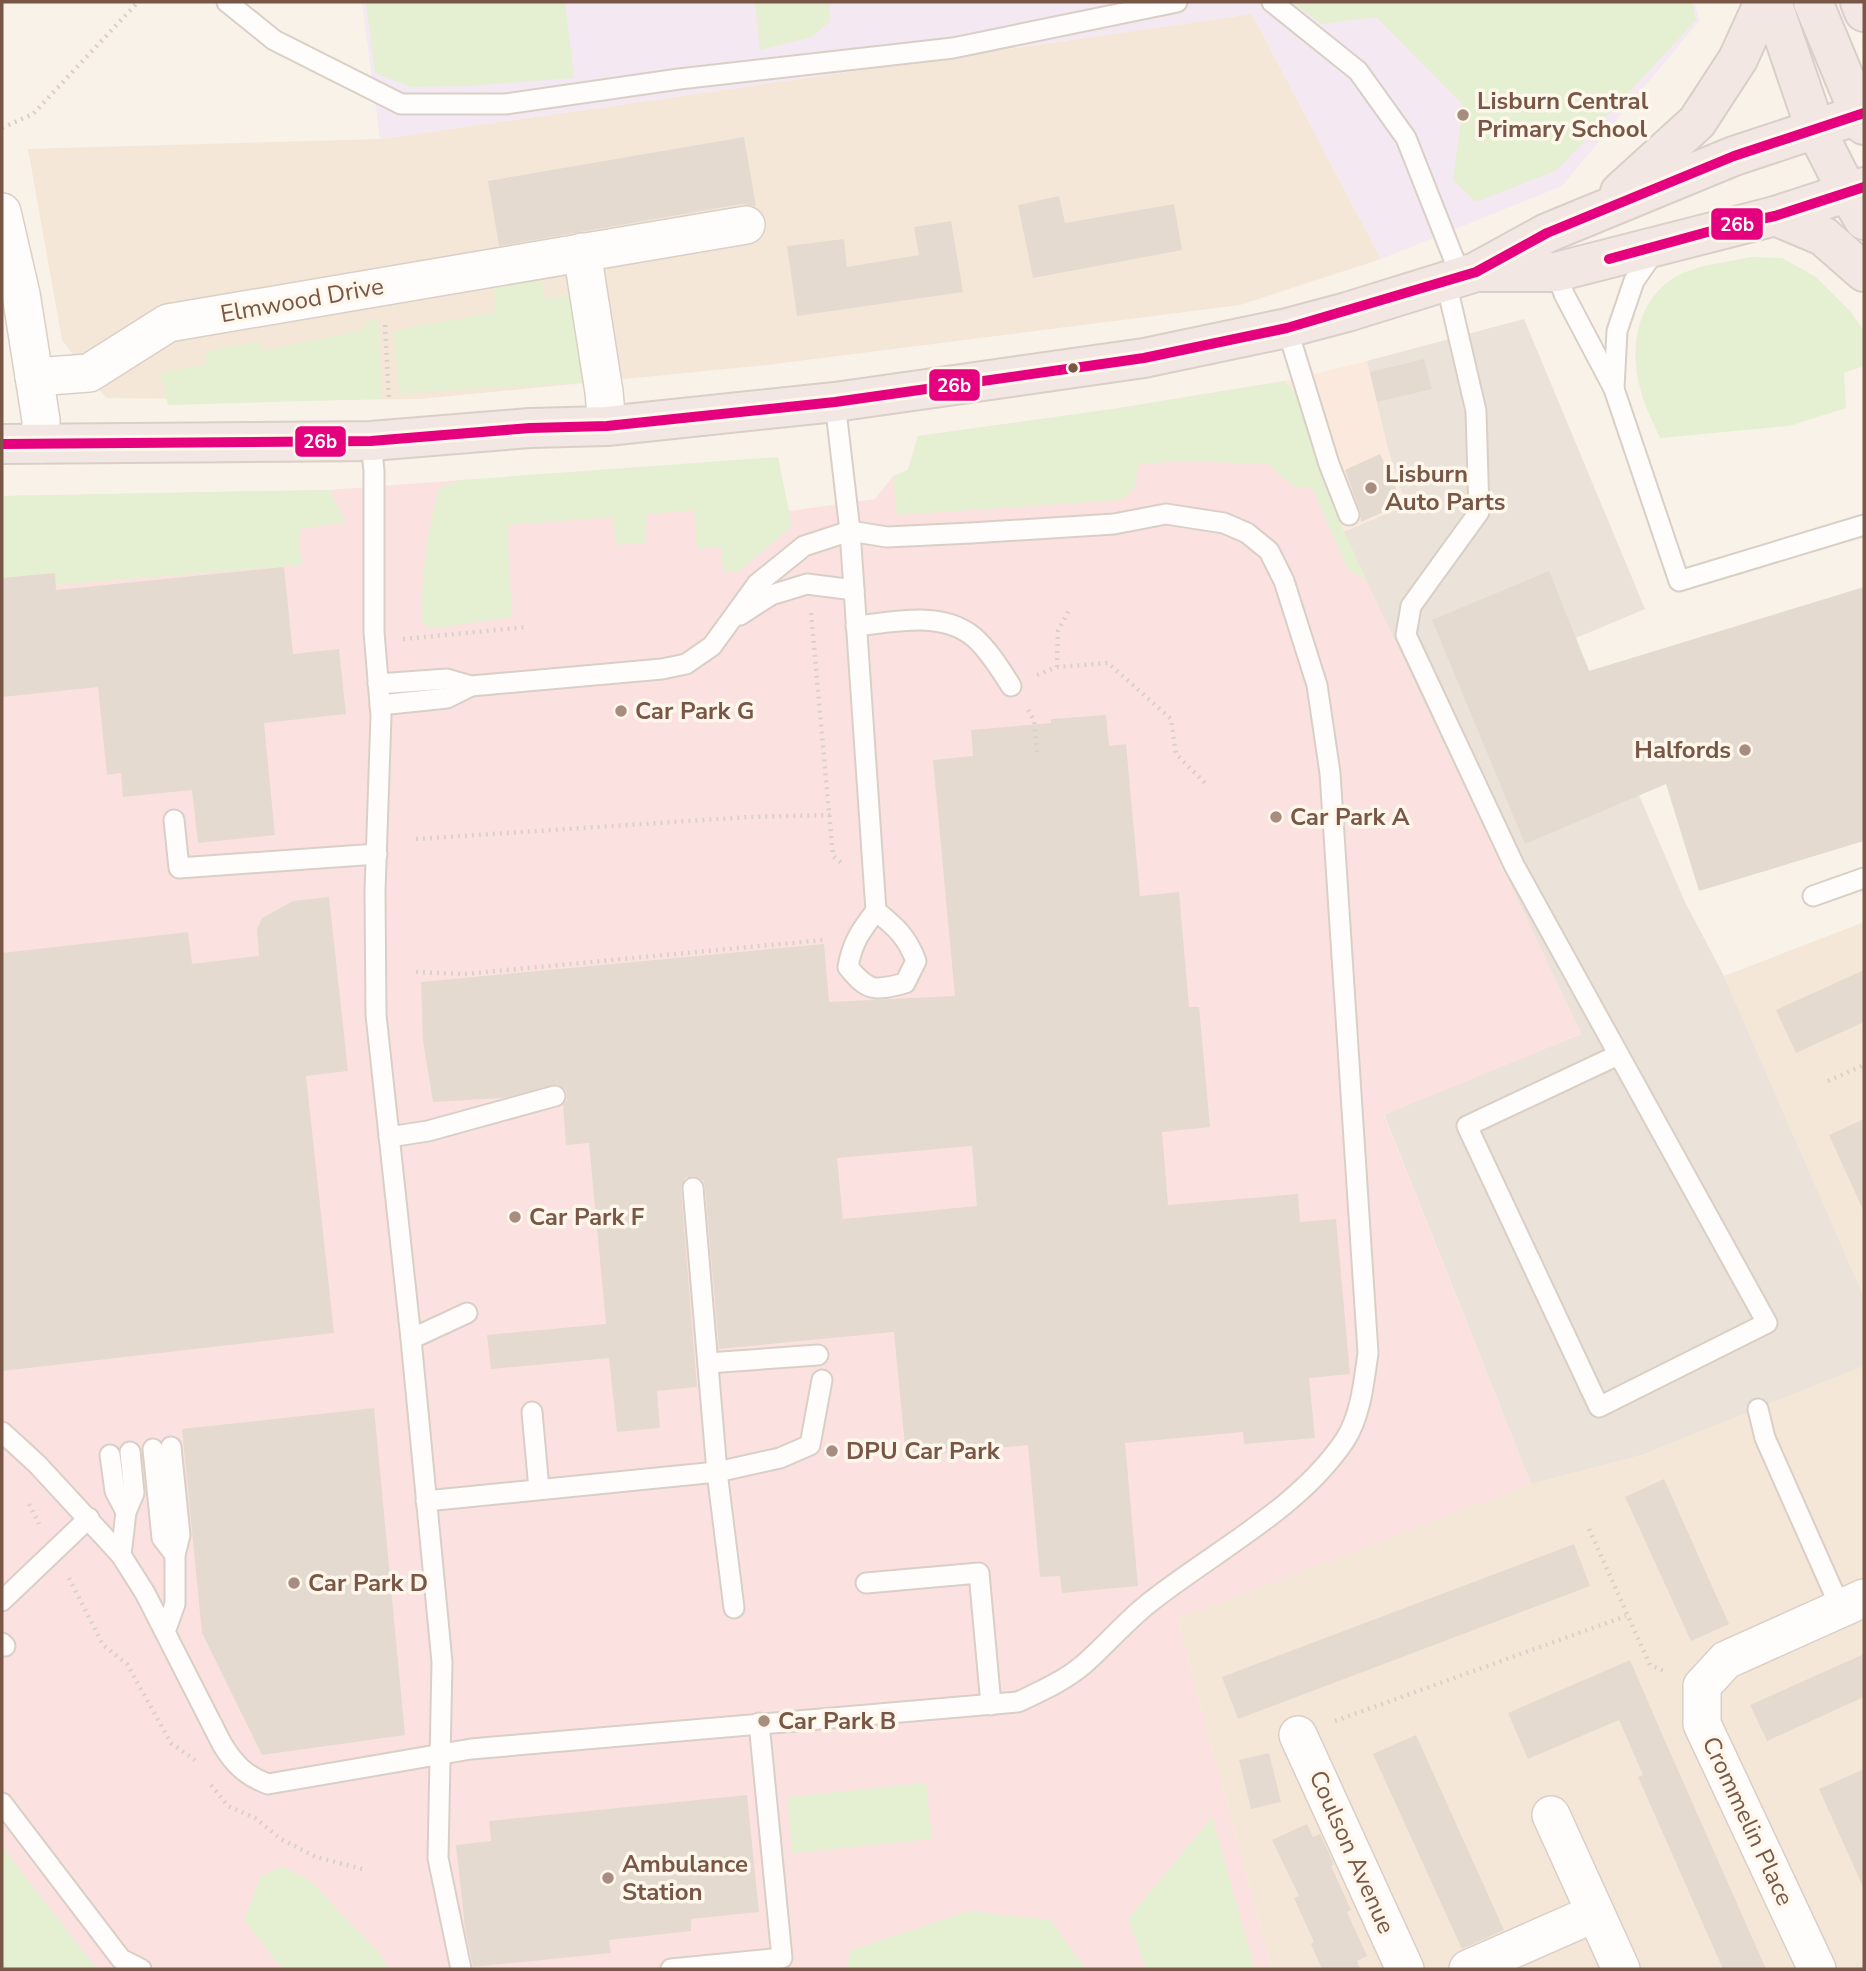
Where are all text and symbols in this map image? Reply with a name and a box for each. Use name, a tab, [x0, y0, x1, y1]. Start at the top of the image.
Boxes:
place label: Lisburn Central Primary School	[1477, 85, 1649, 145]
marker: Lisburn Central Primary School	[1455, 107, 1471, 123]
line badge: 26b	[1710, 207, 1764, 241]
text: 26b	[1720, 212, 1754, 238]
street label: Elmwood Drive	[218, 270, 386, 330]
unlabelled marker	[1066, 361, 1080, 375]
line badge: 26b	[928, 368, 981, 402]
text: 26b	[937, 373, 971, 399]
line badge: 26b	[294, 425, 347, 458]
text: 26b	[303, 429, 337, 455]
place label: Lisburn Auto Parts	[1385, 458, 1505, 518]
marker: Lisburn Auto Parts	[1363, 480, 1379, 496]
place label: Car Park G	[635, 695, 755, 727]
marker: Car Park G	[613, 703, 629, 719]
place label: Halfords	[1634, 734, 1731, 766]
marker: Halfords	[1737, 742, 1753, 758]
place label: Car Park A	[1290, 801, 1410, 833]
marker: Car Park A	[1268, 809, 1284, 825]
place label: Car Park F	[529, 1201, 644, 1233]
marker: Car Park F	[507, 1209, 523, 1225]
place label: DPU Car Park	[846, 1435, 1001, 1467]
marker: DPU Car Park	[824, 1443, 840, 1459]
place label: Car Park D	[308, 1567, 428, 1599]
marker: Car Park D	[286, 1575, 302, 1591]
place label: Car Park B	[778, 1705, 896, 1737]
marker: Car Park B	[756, 1713, 772, 1729]
street label: Crommelin Place	[1695, 1731, 1801, 1911]
street label: Coulson Avenue	[1302, 1765, 1402, 1939]
place label: Ambulance Station	[622, 1848, 748, 1908]
marker: Ambulance Station	[600, 1870, 616, 1886]

